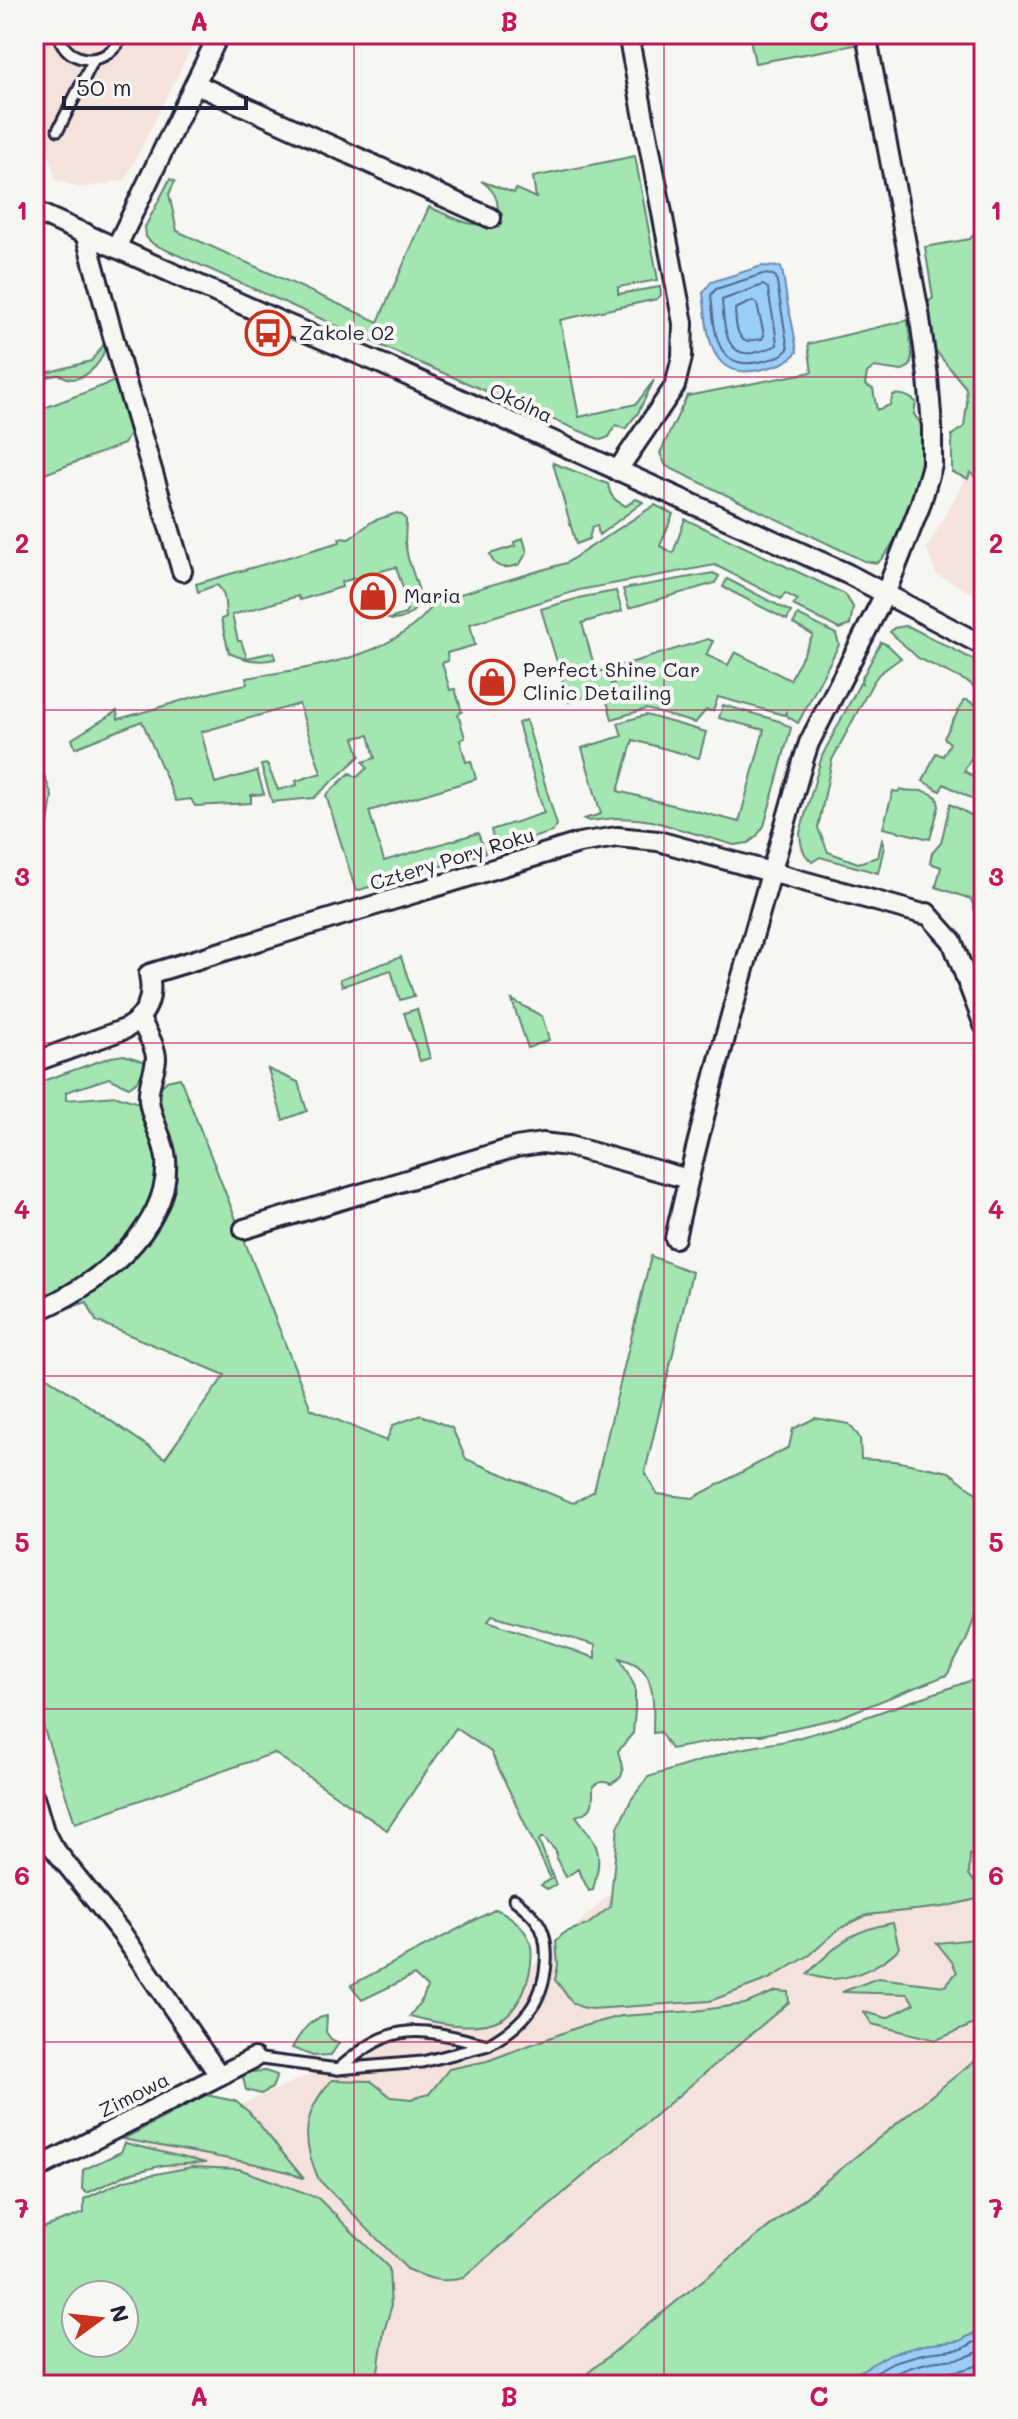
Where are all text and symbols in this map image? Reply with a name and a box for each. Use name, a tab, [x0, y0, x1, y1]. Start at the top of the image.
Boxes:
text: A	[190, 4, 208, 38]
text: B	[500, 4, 518, 38]
text: C	[809, 4, 829, 38]
scale bar	[64, 60, 246, 110]
text: 50 m	[76, 71, 132, 102]
text: 1	[16, 193, 28, 227]
text: 1	[990, 193, 1002, 227]
bus stop icon: Zakole 02	[244, 309, 292, 357]
place label: Zakole 02	[299, 319, 395, 345]
street label: Okólna	[486, 376, 557, 428]
text: 2	[15, 526, 29, 560]
text: 2	[989, 526, 1003, 560]
shop icon: Maria	[349, 572, 397, 620]
place label: Maria	[404, 582, 461, 608]
place label: Perfect Shine Car Clinic Detailing	[523, 656, 700, 705]
shop icon: Perfect Shine Car Clinic Detailing	[468, 658, 516, 706]
street label: Cztery Pory Roku	[366, 821, 537, 895]
text: 3	[14, 859, 30, 893]
text: 3	[988, 859, 1004, 893]
text: 4	[14, 1192, 30, 1226]
text: 4	[988, 1192, 1004, 1226]
text: 5	[14, 1525, 30, 1559]
text: 5	[988, 1525, 1004, 1559]
text: 6	[14, 1858, 30, 1892]
text: 6	[988, 1858, 1004, 1892]
street label: Zimowa	[94, 2065, 173, 2123]
text: 7	[15, 2191, 29, 2225]
text: 7	[989, 2191, 1003, 2225]
north arrow	[60, 2279, 140, 2359]
text: N	[104, 2302, 136, 2326]
text: A	[190, 2379, 208, 2413]
text: B	[500, 2379, 518, 2413]
text: C	[809, 2379, 829, 2413]

